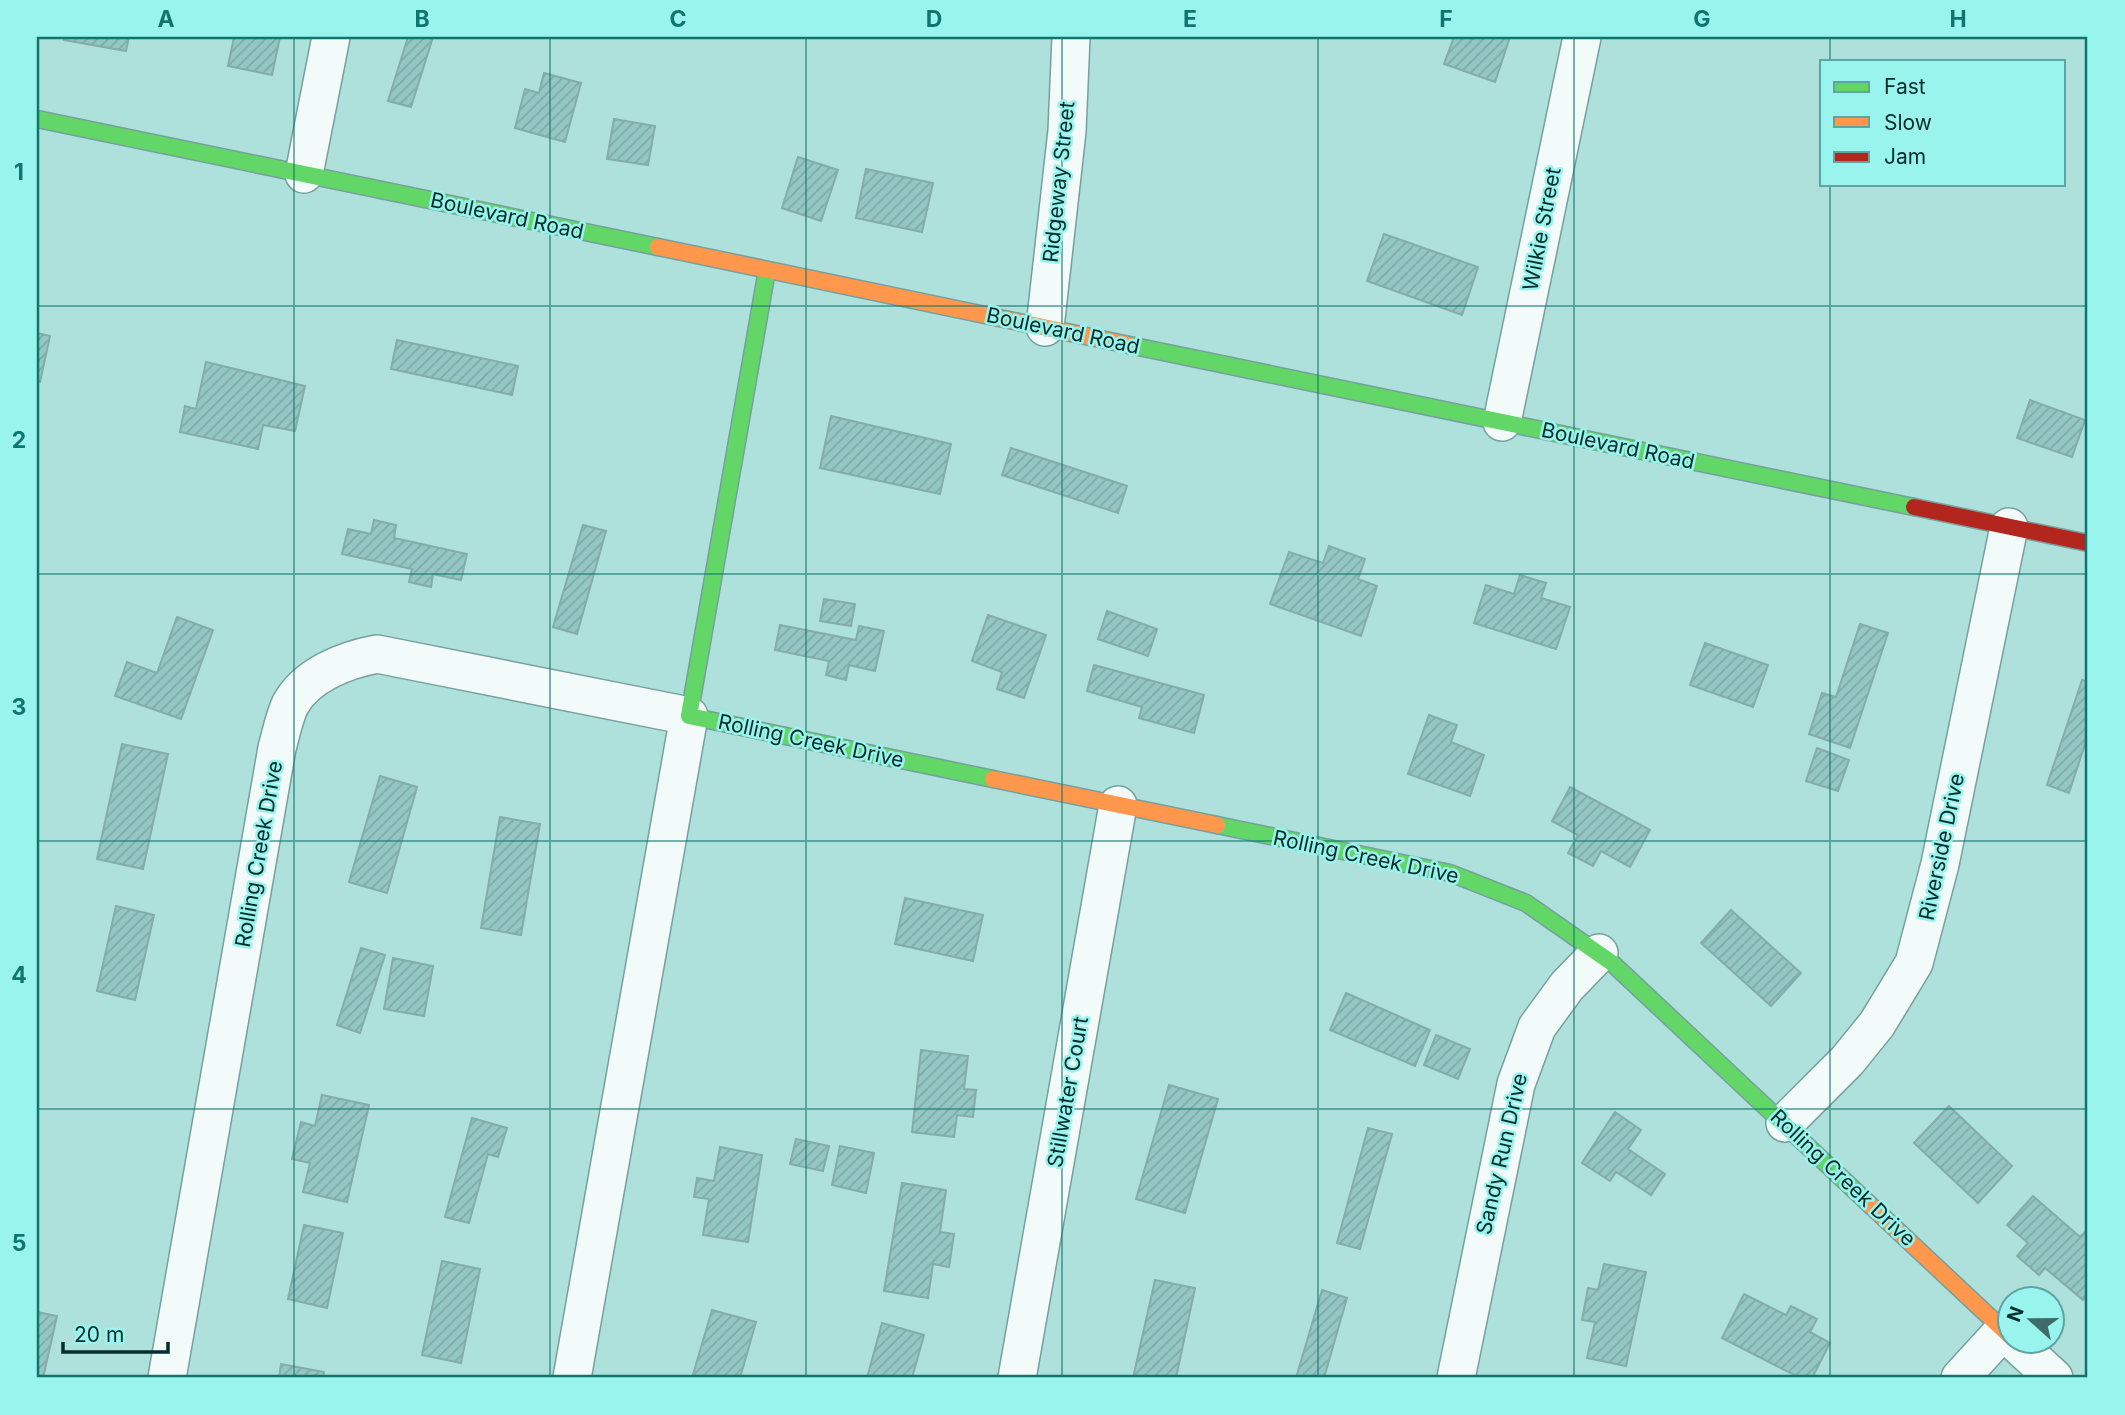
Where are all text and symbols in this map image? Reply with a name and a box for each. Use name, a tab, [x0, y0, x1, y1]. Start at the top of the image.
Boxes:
text: A	[157, 5, 175, 33]
text: B	[414, 5, 430, 33]
text: C	[669, 5, 687, 33]
text: D	[926, 5, 942, 33]
text: E	[1183, 5, 1197, 33]
text: F	[1439, 5, 1453, 33]
text: G	[1693, 5, 1711, 33]
text: H	[1949, 5, 1967, 33]
legend	[1820, 60, 2066, 186]
text: Fast	[1884, 74, 1926, 99]
street label: Ridgeway Street	[1038, 100, 1079, 264]
text: Slow	[1884, 110, 1932, 135]
text: Jam	[1884, 144, 1926, 169]
text: 1	[14, 158, 24, 186]
street label: Wilkie Street	[1517, 165, 1566, 293]
street label: Boulevard Road	[428, 187, 586, 244]
street label: Boulevard Road	[984, 302, 1142, 359]
street label: Boulevard Road	[1539, 417, 1697, 474]
text: 2	[12, 426, 26, 454]
text: 3	[12, 693, 26, 721]
street label: Rolling Creek Drive	[716, 709, 906, 772]
street label: Rolling Creek Drive	[230, 759, 287, 949]
street label: Riverside Drive	[1914, 771, 1969, 923]
street label: Rolling Creek Drive	[1271, 825, 1461, 888]
text: 4	[11, 961, 27, 989]
street label: Stillwater Court	[1042, 1014, 1093, 1169]
street label: Sandy Run Drive	[1471, 1071, 1532, 1237]
street label: Rolling Creek Drive	[1766, 1104, 1921, 1251]
text: 5	[12, 1229, 26, 1257]
north arrow	[1996, 1286, 2066, 1356]
text: N	[2002, 1303, 2029, 1325]
scale bar	[63, 1310, 168, 1354]
text: 20 m	[74, 1322, 124, 1347]

